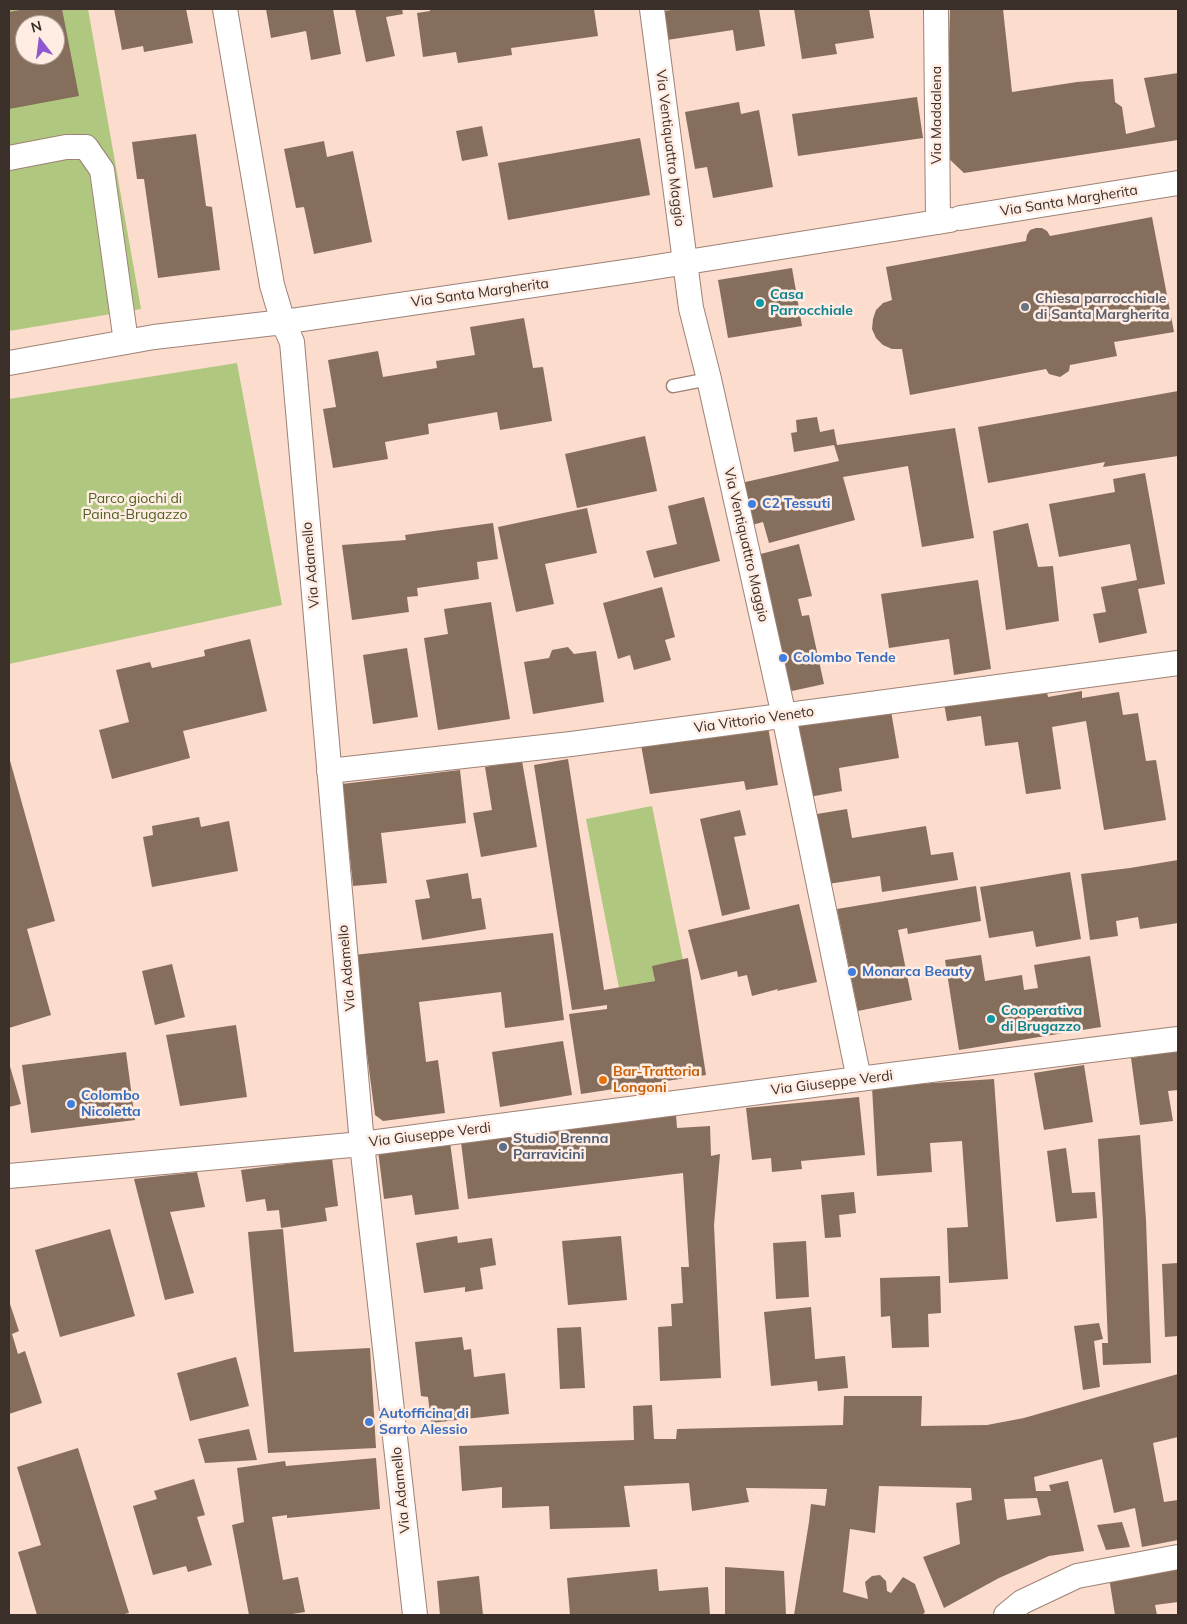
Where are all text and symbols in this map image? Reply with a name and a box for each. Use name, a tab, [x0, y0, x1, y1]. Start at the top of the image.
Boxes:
north arrow	[15, 15, 65, 65]
text: N	[29, 16, 44, 37]
street label: Via Maddalena	[929, 66, 945, 164]
street label: Via Ventiquattro Maggio	[652, 69, 688, 227]
street label: Via Santa Margherita	[999, 182, 1139, 220]
street label: Via Santa Margherita	[410, 275, 550, 311]
place label: Casa Parrocchiale	[770, 287, 853, 320]
place label: Chiesa parrocchiale di Santa Margherita	[1035, 291, 1169, 324]
marker: Casa Parrocchiale	[754, 297, 766, 309]
marker: Chiesa parrocchiale di Santa Margherita	[1019, 301, 1031, 313]
street label: Via Ventiquattro Maggio	[720, 466, 772, 624]
park label: Parco giochi di Paina-Brugazzo	[82, 491, 188, 524]
place label: C2 Tessuti	[762, 496, 830, 512]
marker: C2 Tessuti	[746, 498, 758, 510]
street label: Via Adamello	[299, 521, 323, 609]
place label: Colombo Tende	[793, 650, 896, 666]
marker: Colombo Tende	[777, 652, 789, 664]
street label: Via Vittorio Veneto	[693, 703, 815, 737]
street label: Via Adamello	[335, 924, 359, 1012]
place label: Monarca Beauty	[862, 964, 972, 980]
marker: Monarca Beauty	[846, 966, 858, 978]
place label: Cooperativa di Brugazzo	[1001, 1003, 1082, 1036]
marker: Cooperativa di Brugazzo	[985, 1013, 997, 1025]
place label: Bar-Trattoria Longoni	[613, 1064, 700, 1096]
street label: Via Giuseppe Verdi	[770, 1067, 894, 1099]
marker: Bar-Trattoria Longoni	[597, 1074, 609, 1086]
place label: Colombo Nicoletta	[81, 1088, 141, 1120]
marker: Colombo Nicoletta	[65, 1098, 77, 1110]
street label: Via Giuseppe Verdi	[368, 1119, 492, 1151]
place label: Studio Brenna Parravicini	[513, 1131, 608, 1164]
marker: Studio Brenna Parravicini	[497, 1141, 509, 1153]
place label: Autofficina di Sarto Alessio	[379, 1406, 469, 1438]
marker: Autofficina di Sarto Alessio	[363, 1416, 375, 1428]
street label: Via Adamello	[388, 1446, 414, 1534]

